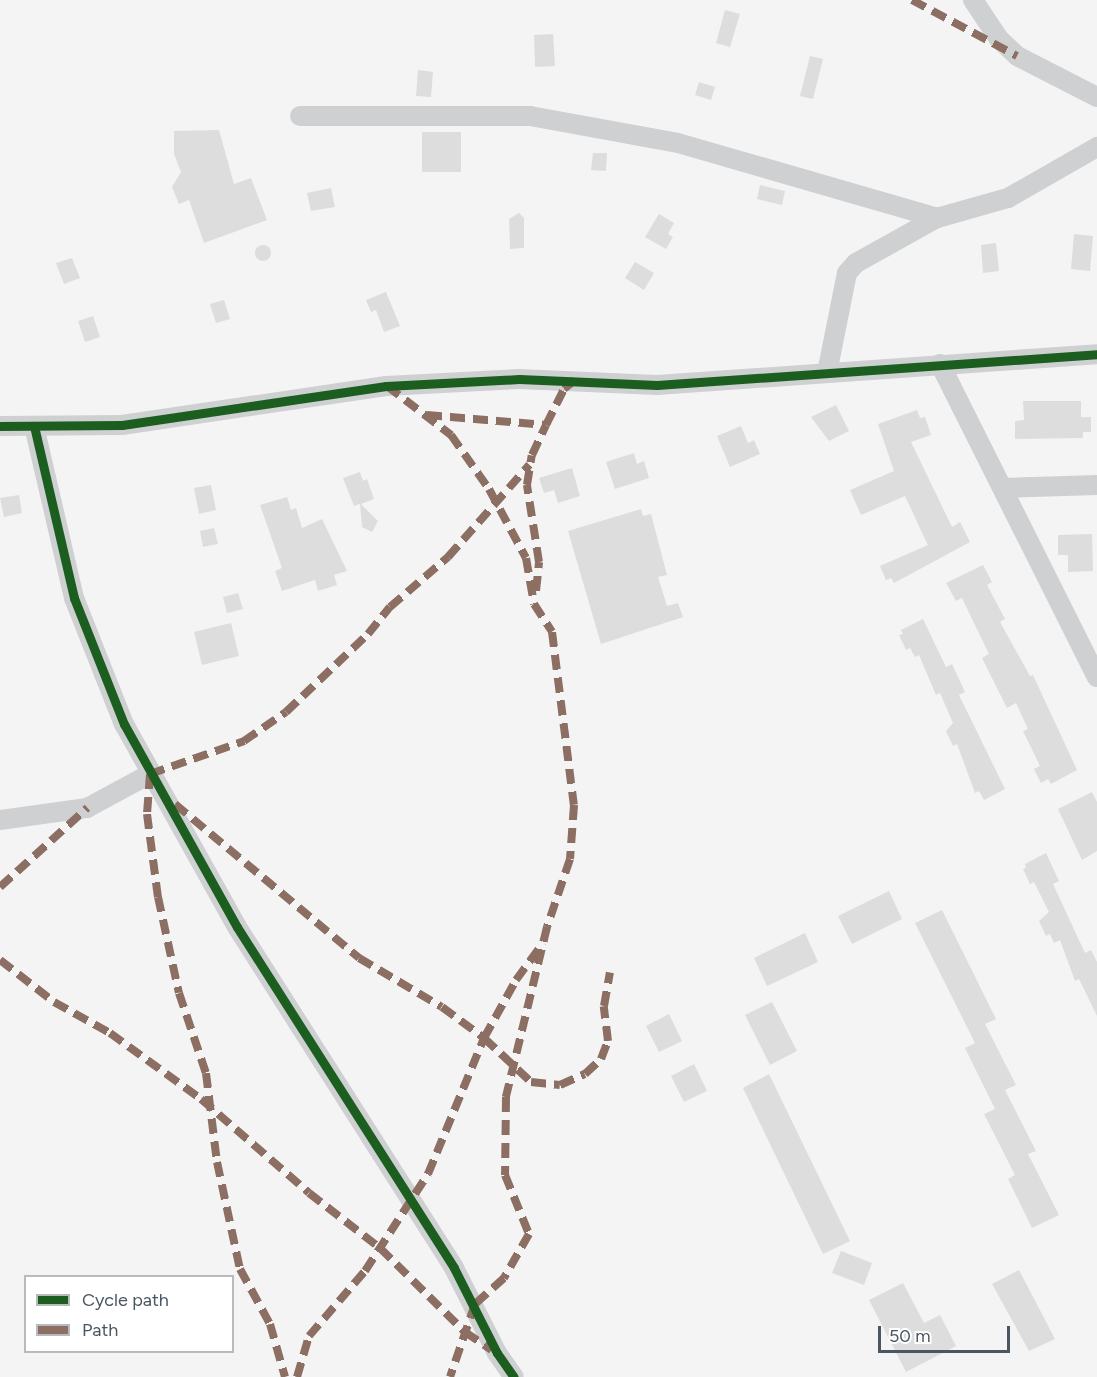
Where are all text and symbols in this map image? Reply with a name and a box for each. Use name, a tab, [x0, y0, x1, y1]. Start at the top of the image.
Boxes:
legend	[24, 1275, 234, 1353]
text: Cycle path	[82, 1289, 169, 1311]
scale bar	[881, 1314, 1013, 1352]
text: Path	[82, 1319, 118, 1341]
text: 50 m	[889, 1325, 931, 1347]

